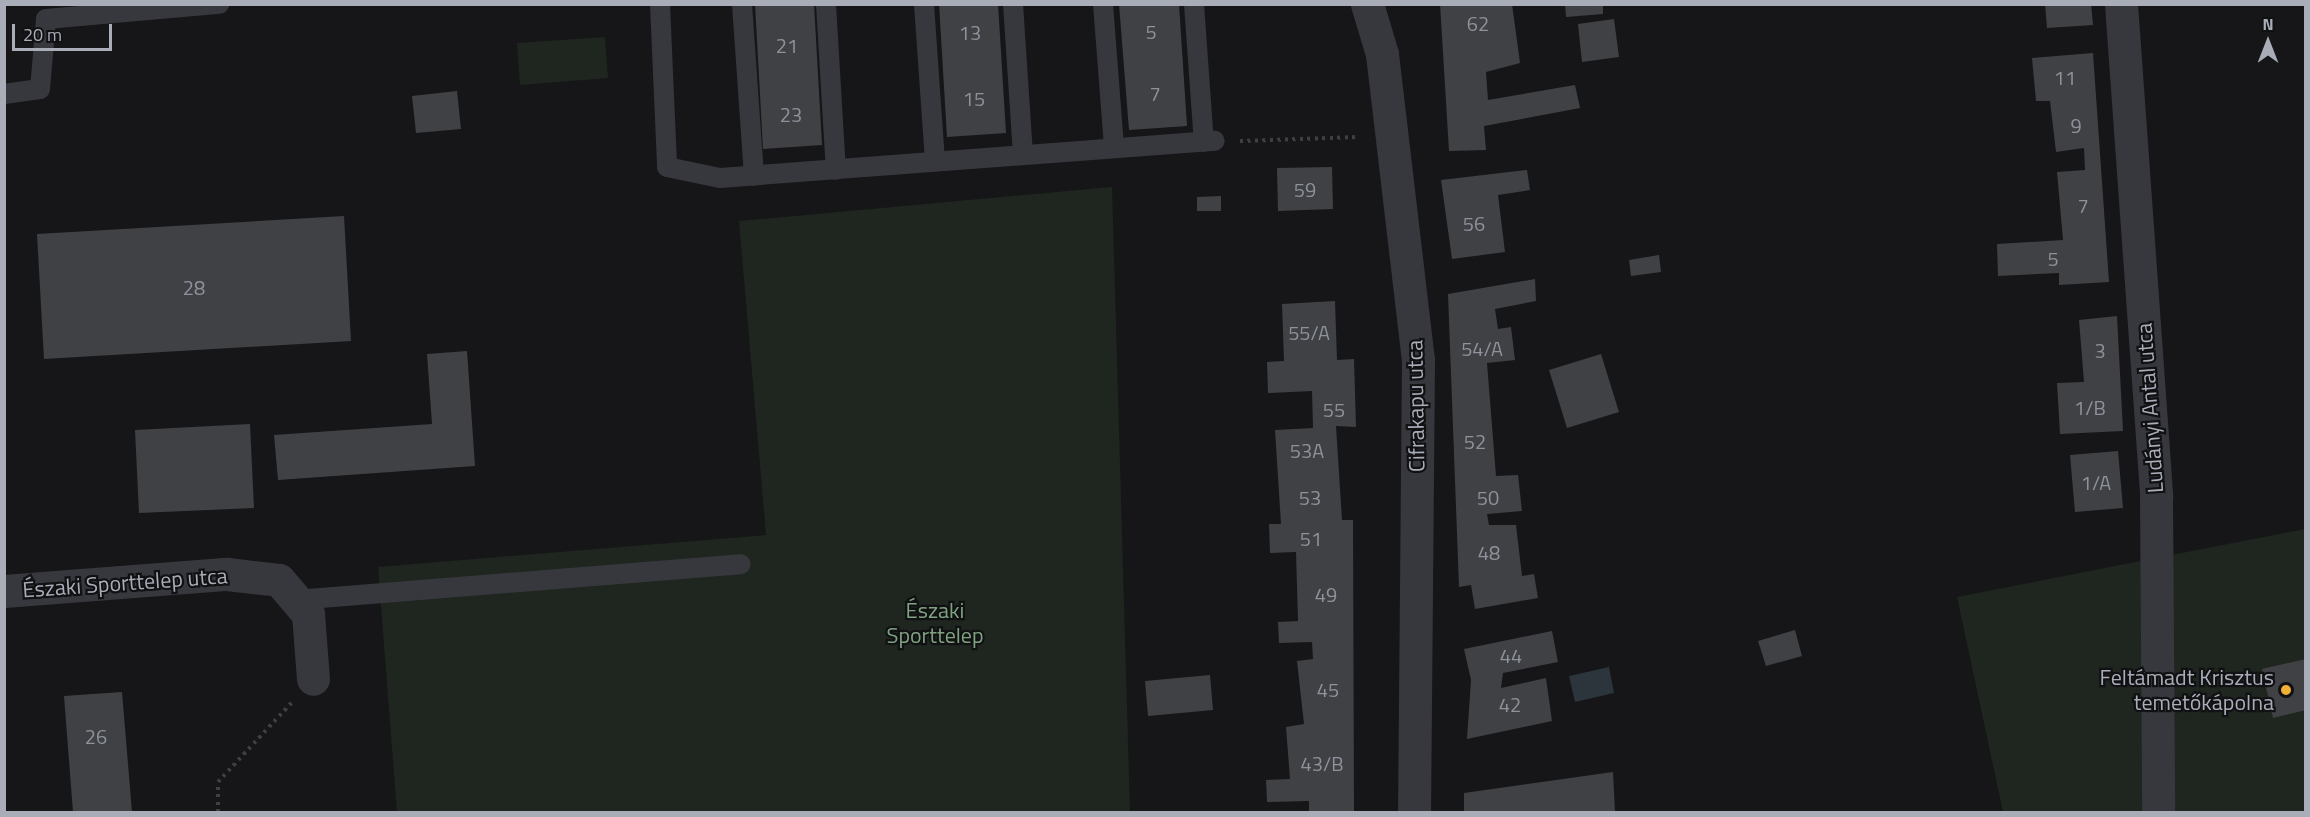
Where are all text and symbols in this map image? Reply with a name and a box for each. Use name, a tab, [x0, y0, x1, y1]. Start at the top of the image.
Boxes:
house number: 62	[1467, 11, 1489, 35]
scale bar	[15, 12, 116, 50]
north arrow	[2238, 12, 2298, 72]
text: N	[2262, 12, 2274, 36]
house number: 5	[1145, 19, 1157, 43]
house number: 13	[959, 20, 981, 44]
text: 20 m	[23, 21, 62, 48]
house number: 21	[776, 33, 798, 57]
house number: 11	[2054, 65, 2076, 89]
house number: 7	[1149, 81, 1161, 105]
house number: 15	[963, 86, 985, 110]
house number: 23	[780, 102, 802, 126]
house number: 9	[2070, 113, 2082, 137]
house number: 59	[1294, 177, 1316, 201]
house number: 7	[2077, 193, 2089, 217]
house number: 56	[1463, 211, 1485, 235]
house number: 5	[2047, 246, 2059, 270]
house number: 28	[183, 275, 205, 299]
house number: 55/A	[1288, 320, 1330, 344]
street label: Ludányi Antal utca	[2131, 322, 2169, 494]
house number: 54/A	[1461, 336, 1503, 360]
house number: 3	[2094, 338, 2106, 362]
street label: Cifrakapu utca	[1402, 340, 1430, 472]
house number: 1/B	[2074, 395, 2106, 419]
house number: 55	[1323, 397, 1345, 421]
house number: 52	[1464, 429, 1486, 453]
house number: 53A	[1290, 438, 1324, 462]
house number: 1/A	[2081, 470, 2111, 494]
house number: 53	[1299, 485, 1321, 509]
house number: 50	[1477, 485, 1499, 509]
house number: 51	[1300, 526, 1322, 550]
house number: 48	[1478, 540, 1500, 564]
street label: Északi Sporttelep utca	[22, 563, 228, 603]
house number: 49	[1315, 582, 1337, 606]
park label: Északi Sporttelep	[886, 597, 984, 648]
house number: 44	[1500, 643, 1522, 667]
place label: Feltámadt Krisztus temetőkápolna	[2100, 664, 2274, 716]
house number: 45	[1317, 677, 1339, 701]
marker: Feltámadt Krisztus temetőkápolna	[2279, 683, 2293, 697]
house number: 42	[1499, 692, 1521, 716]
house number: 26	[85, 724, 107, 748]
house number: 43/B	[1301, 751, 1343, 775]

